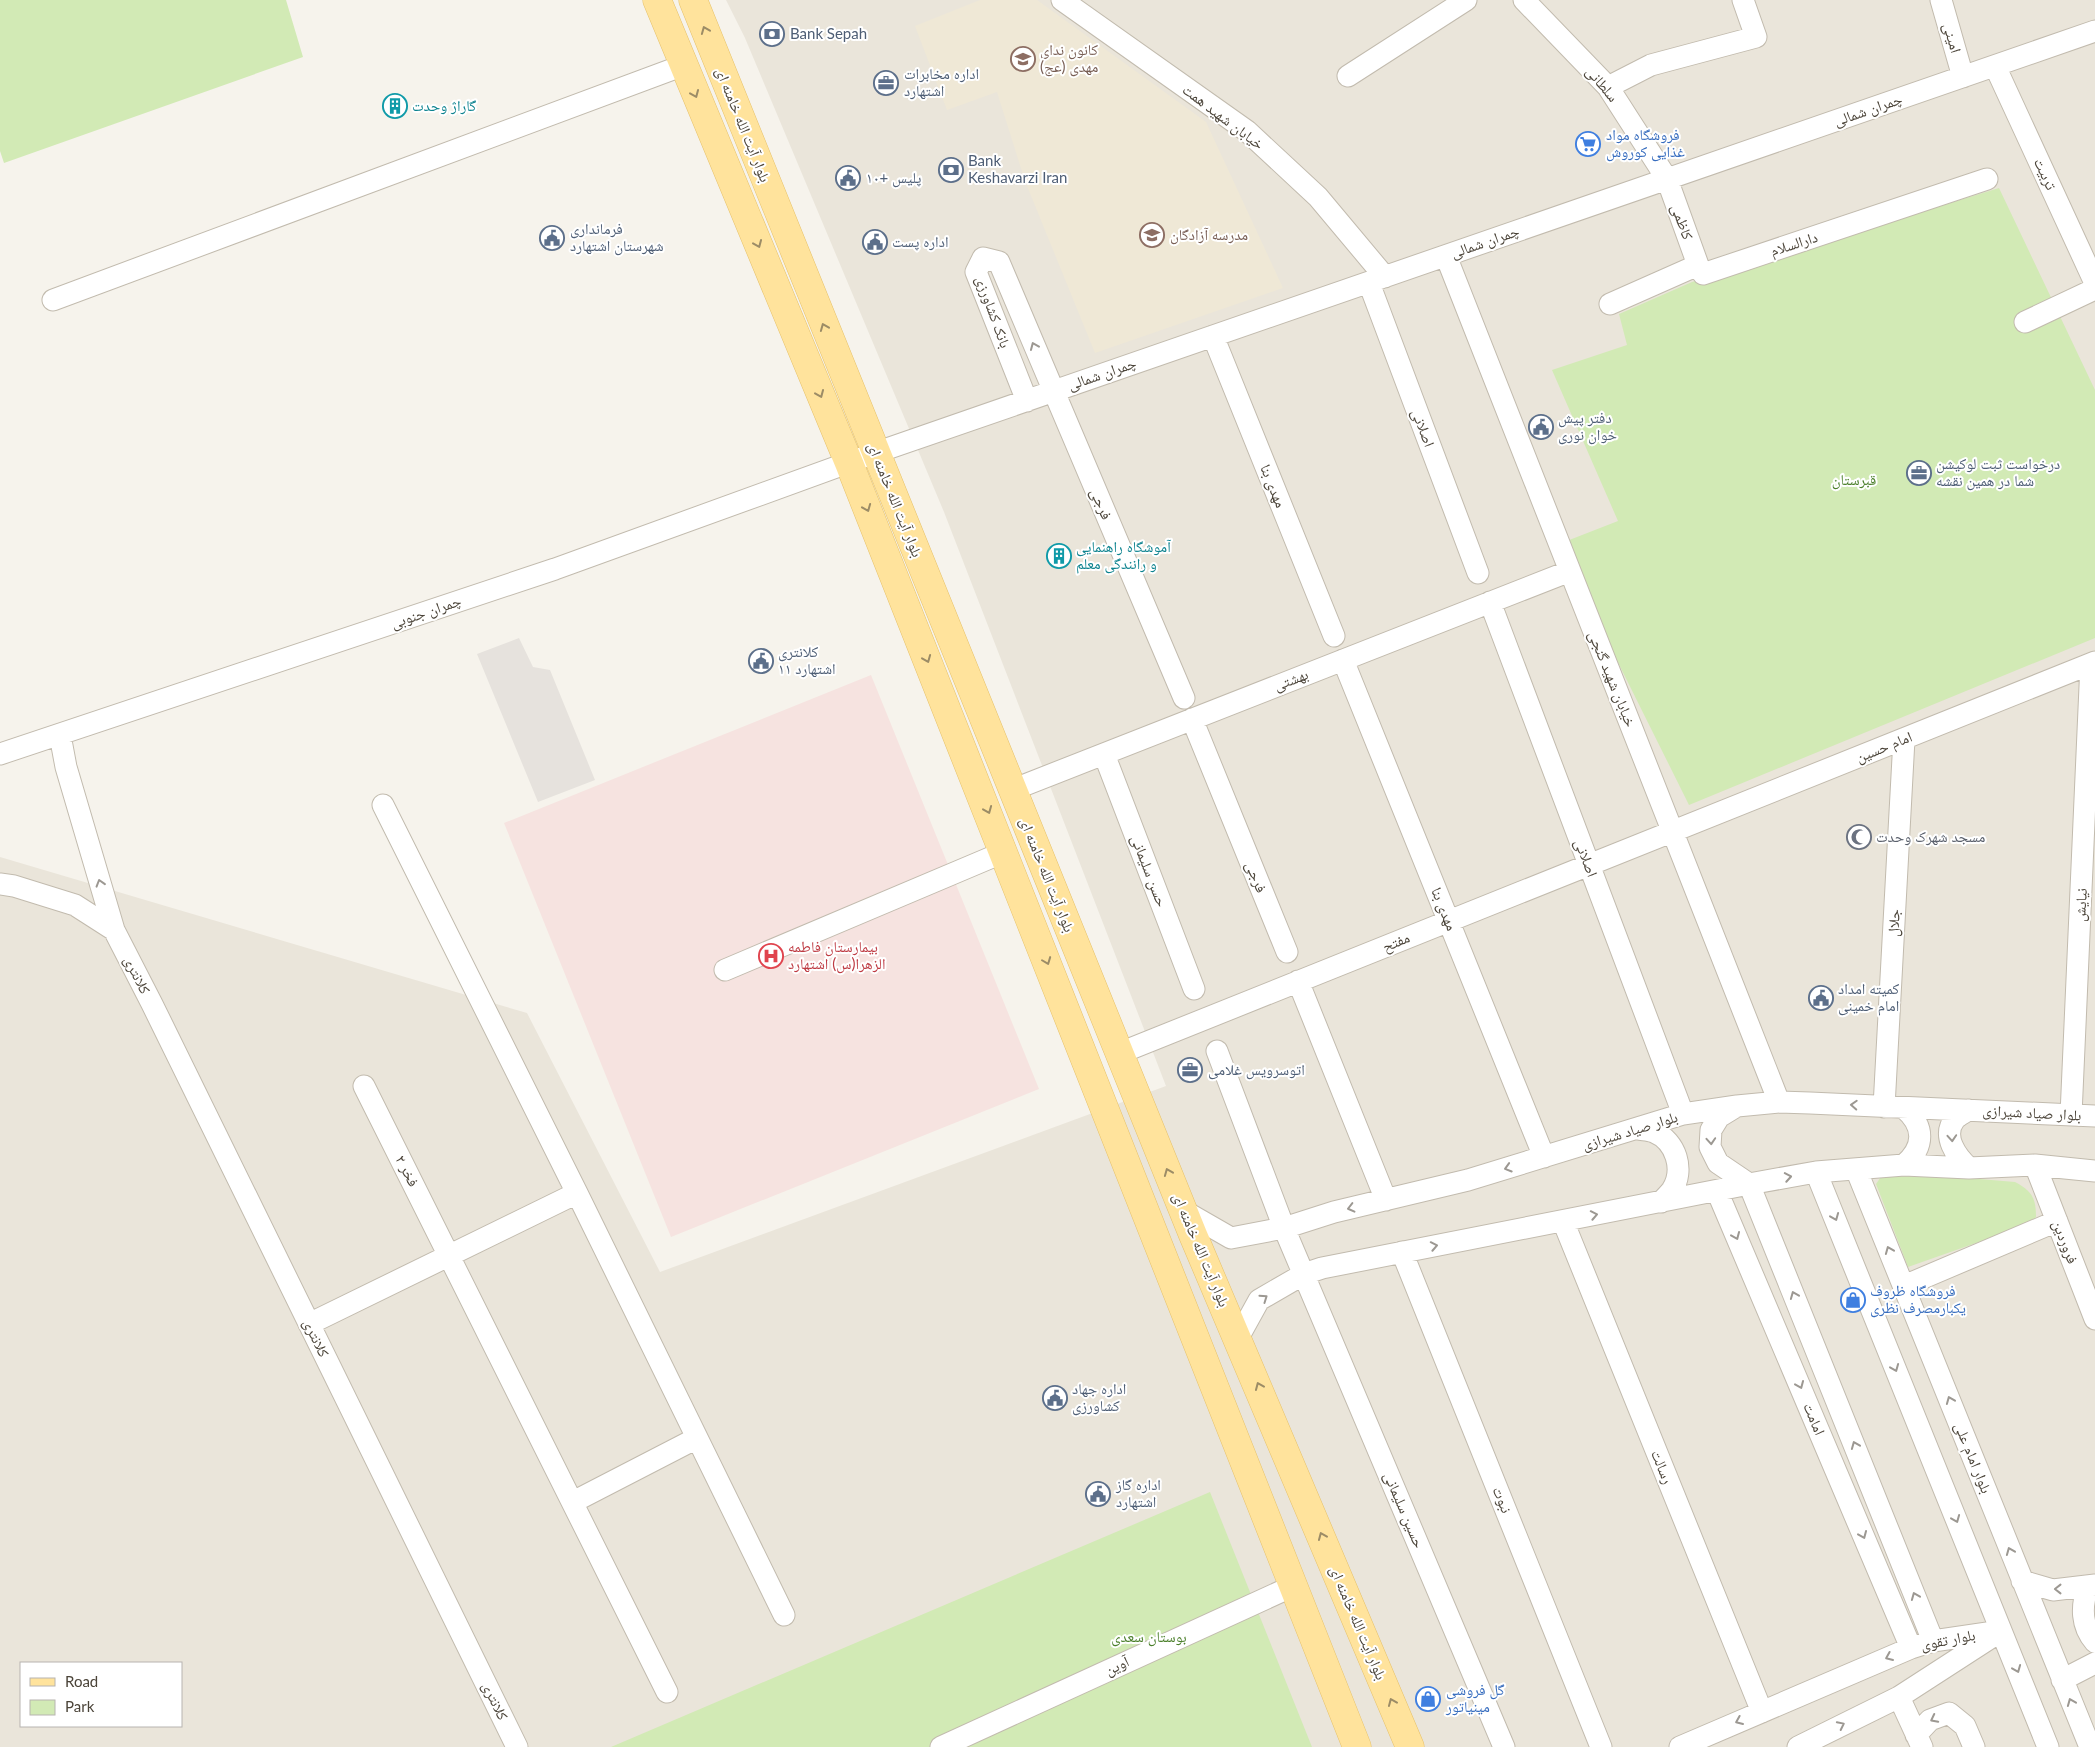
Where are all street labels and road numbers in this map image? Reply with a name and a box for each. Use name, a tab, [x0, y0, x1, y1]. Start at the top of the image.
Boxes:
street label: امینی	[1938, 21, 1966, 55]
street label: سلطانی	[1581, 62, 1623, 106]
street label: بلوار آیت الله خامنه ای	[711, 65, 775, 185]
street label: خیابان شهید همت	[1178, 80, 1268, 155]
street label: چمران شمالی	[1831, 89, 1905, 131]
street label: تربیت	[2030, 155, 2061, 193]
street label: کاظمی	[1666, 201, 1698, 243]
street label: چمران شمالی	[1448, 221, 1522, 263]
street label: دارالسلام	[1768, 227, 1820, 261]
street label: بانک کشاورزی	[971, 273, 1015, 351]
street label: چمران شمالی	[1065, 353, 1139, 395]
street label: اصلانی	[1407, 406, 1439, 450]
street label: بلوار آیت الله خامنه ای	[863, 440, 927, 560]
street label: مهدی بنا	[1255, 461, 1291, 511]
street label: فرجی	[1086, 485, 1116, 523]
street label: چمران جنوبی	[388, 590, 464, 633]
street label: خیابان شهید گنجی	[1584, 628, 1641, 731]
street label: بهشتی	[1271, 664, 1311, 696]
street label: امام حسین	[1853, 727, 1915, 767]
street label: بلوار آیت الله خامنه ای	[1015, 815, 1079, 935]
street label: حسن سلیمانی	[1126, 832, 1172, 910]
street label: اصلانی	[1570, 836, 1602, 880]
street label: فرجی	[1241, 858, 1271, 896]
street label: مهدی بنا	[1426, 884, 1462, 934]
street label: نیایش	[2070, 888, 2092, 922]
street label: جلال	[1883, 908, 1905, 937]
street label: مفتح	[1379, 927, 1413, 957]
street label: کلانتری	[119, 953, 155, 997]
street label: بلوار صیاد شیرازی	[1982, 1100, 2082, 1126]
street label: بلوار صیاد شیرازی	[1580, 1107, 1680, 1155]
street label: فخر ۲	[392, 1152, 423, 1190]
street label: بلوار آیت الله خامنه ای	[1168, 1190, 1234, 1310]
street label: فروردین	[2048, 1217, 2082, 1267]
street label: کلانتری	[298, 1316, 334, 1360]
street label: امامت	[1800, 1400, 1830, 1437]
street label: بلوار امام علی	[1950, 1419, 1996, 1497]
street label: رسالت	[1647, 1447, 1678, 1487]
street label: حسین سلیمانی	[1379, 1469, 1429, 1552]
street label: نبوت	[1489, 1484, 1516, 1516]
street label: بلوار آیت الله خامنه ای	[1325, 1563, 1391, 1683]
street label: بلوار تقوی	[1919, 1625, 1977, 1655]
street label: آوین	[1102, 1651, 1133, 1680]
street label: کلانتری	[477, 1679, 513, 1723]

